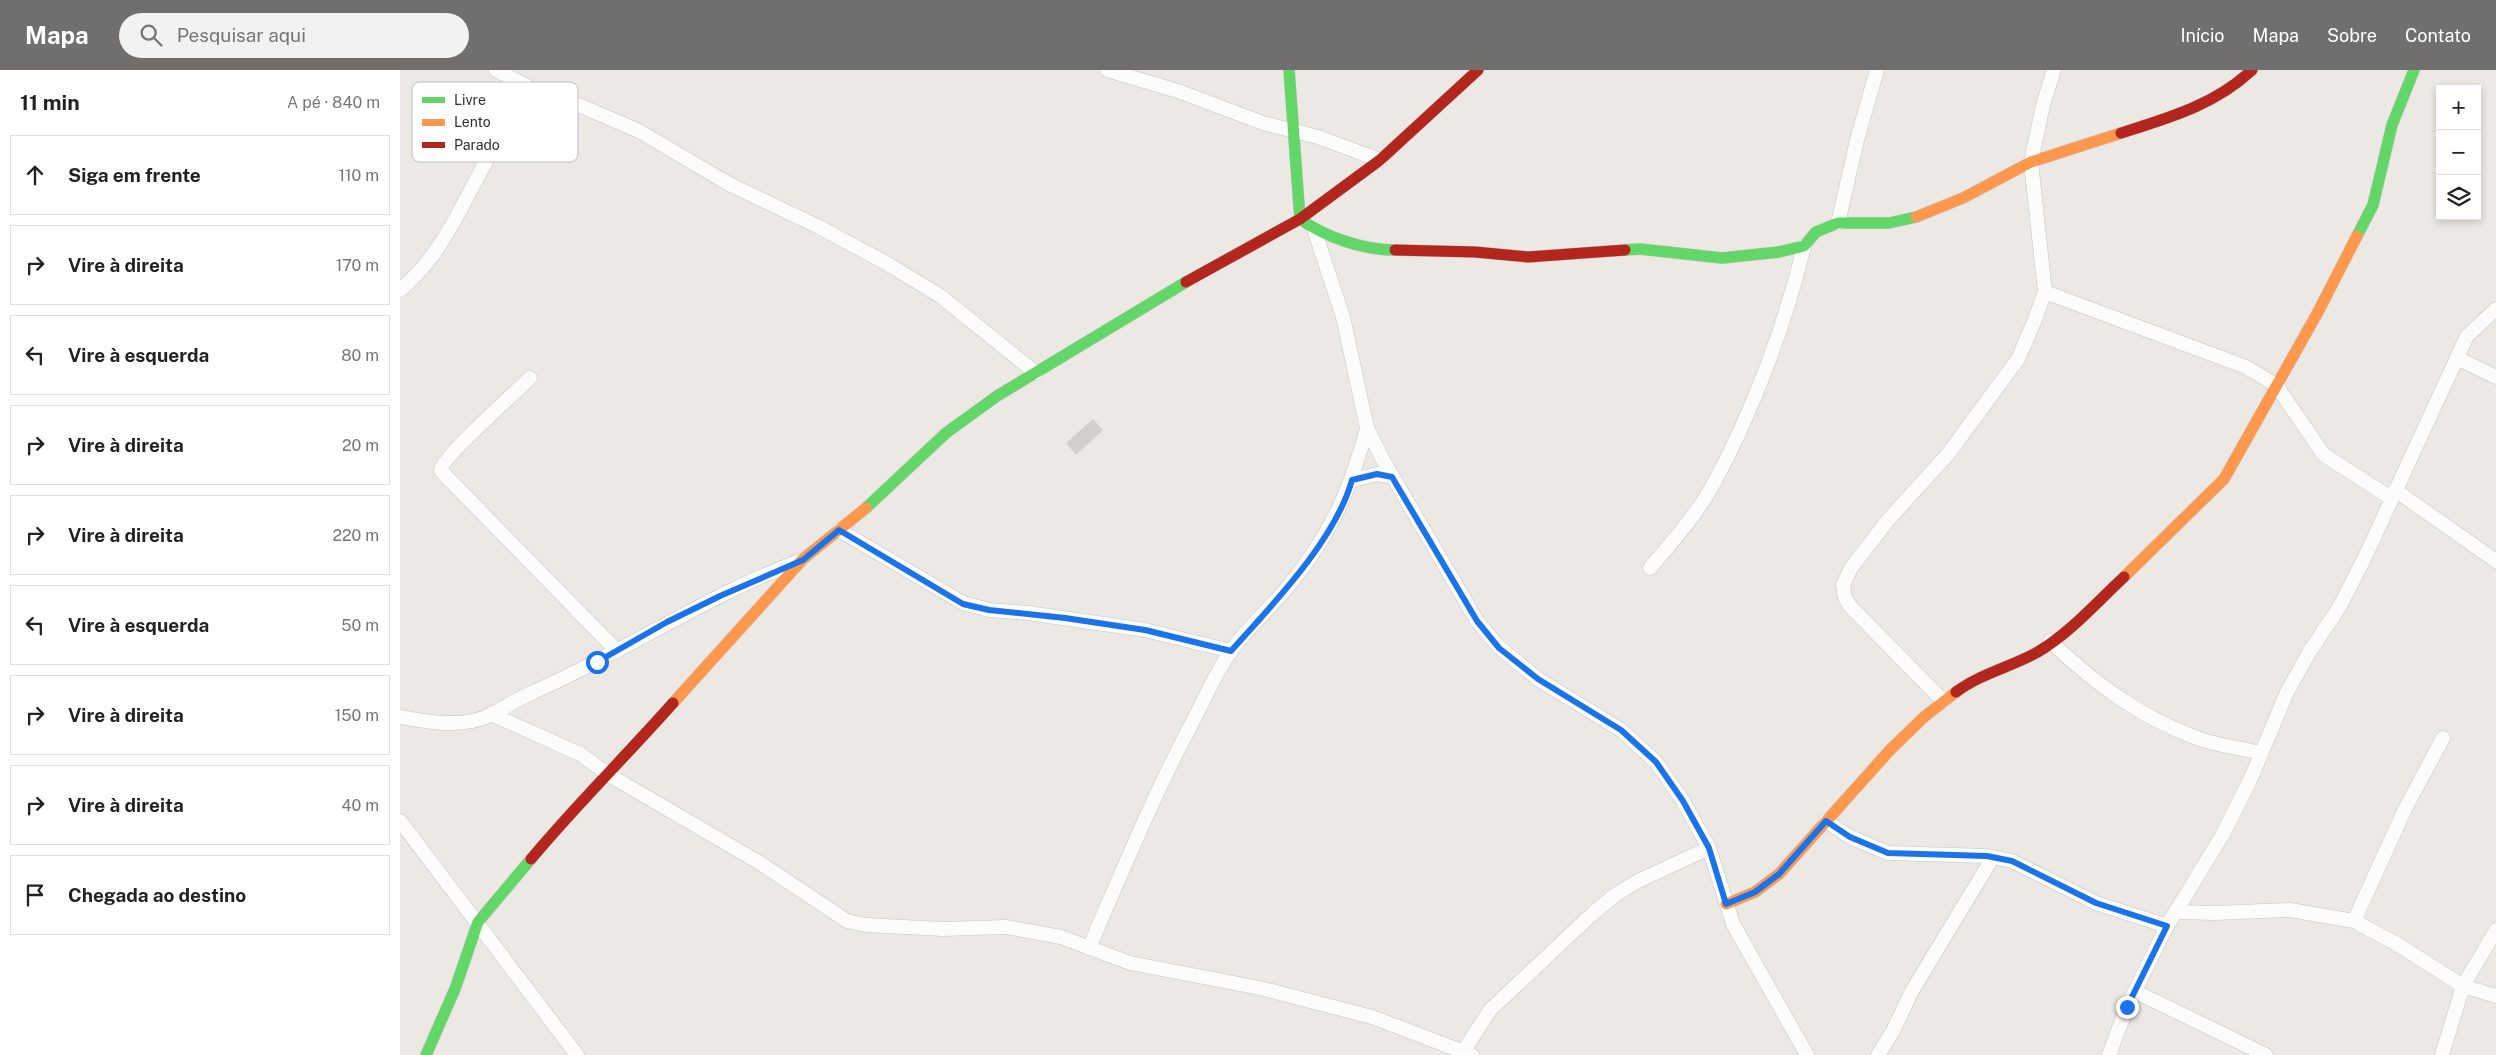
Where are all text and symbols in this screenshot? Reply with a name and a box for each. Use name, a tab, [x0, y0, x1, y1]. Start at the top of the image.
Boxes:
search box	[119, 13, 469, 58]
text: Mapa	[25, 21, 89, 49]
icon: search	[137, 21, 165, 49]
text: Pesquisar aqui	[177, 24, 306, 46]
text: Início	[2180, 25, 2225, 46]
text: Mapa	[2253, 25, 2299, 46]
text: Sobre	[2327, 25, 2377, 46]
text: Contato	[2405, 25, 2471, 46]
legend	[412, 82, 578, 162]
map controls	[2436, 85, 2481, 220]
button: +	[2436, 85, 2481, 130]
text: 11 min	[20, 90, 80, 115]
text: Livre	[454, 92, 486, 108]
text: A pé · 840 m	[287, 93, 380, 112]
text: Lento	[454, 114, 491, 130]
button: −	[2436, 130, 2481, 175]
text: Parado	[454, 137, 500, 153]
icon: ahead	[21, 161, 49, 189]
text: Siga em frente	[68, 164, 201, 186]
text: 110 m	[338, 166, 379, 185]
button: layers	[2436, 175, 2481, 220]
icon: right	[21, 251, 49, 279]
text: Vire à direita	[68, 254, 184, 276]
text: 170 m	[336, 256, 379, 275]
icon: left	[21, 341, 49, 369]
text: Vire à esquerda	[68, 344, 209, 366]
text: 80 m	[341, 346, 379, 365]
icon: right	[21, 431, 49, 459]
text: Vire à direita	[68, 434, 184, 456]
text: 20 m	[342, 436, 379, 455]
icon: right	[21, 521, 49, 549]
text: Vire à direita	[68, 524, 184, 546]
text: 220 m	[332, 526, 379, 545]
icon: left	[21, 611, 49, 639]
text: Vire à esquerda	[68, 614, 209, 636]
text: 50 m	[341, 616, 379, 635]
route start	[586, 651, 609, 674]
icon: right	[21, 701, 49, 729]
text: Vire à direita	[68, 704, 184, 726]
text: 150 m	[335, 706, 379, 725]
icon: right	[21, 791, 49, 819]
text: Vire à direita	[68, 794, 184, 816]
text: 40 m	[341, 796, 379, 815]
icon: arrive	[21, 881, 49, 909]
text: Chegada ao destino	[68, 884, 246, 906]
route end	[2116, 996, 2139, 1019]

